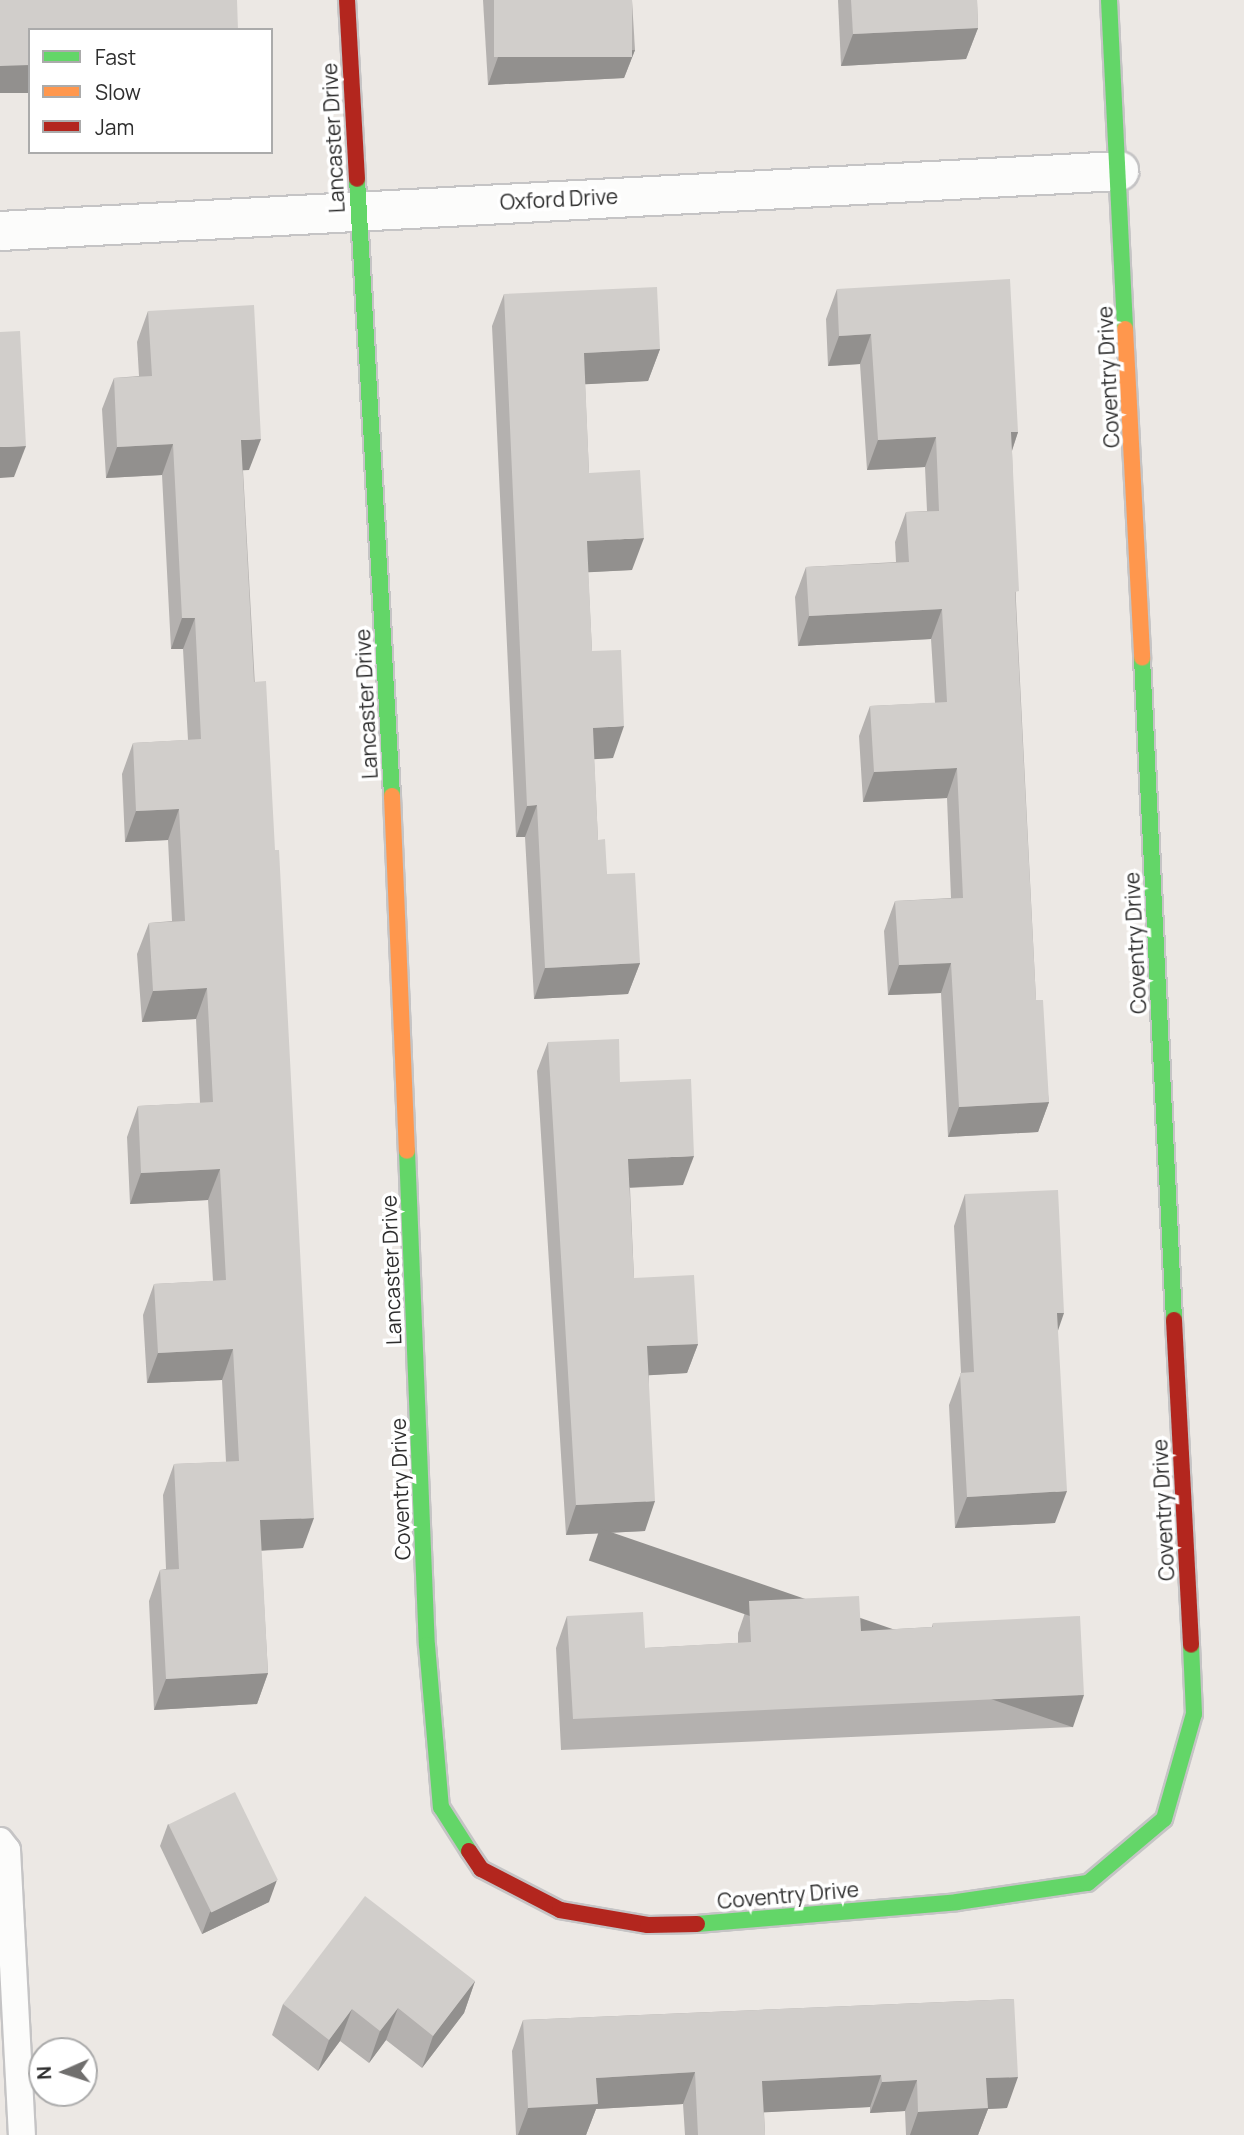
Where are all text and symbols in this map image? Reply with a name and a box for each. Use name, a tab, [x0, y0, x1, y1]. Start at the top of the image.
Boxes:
legend	[28, 28, 273, 154]
text: Fast	[95, 43, 136, 71]
street label: Lancaster Drive	[316, 62, 350, 214]
text: Slow	[95, 78, 141, 106]
text: Jam	[95, 113, 134, 141]
street label: Oxford Drive	[499, 183, 619, 215]
street label: Coventry Drive	[1092, 305, 1124, 449]
street label: Lancaster Drive	[349, 628, 383, 780]
street label: Coventry Drive	[1119, 871, 1151, 1015]
street label: Lancaster Drive	[376, 1195, 406, 1345]
street label: Coventry Drive	[385, 1418, 415, 1560]
street label: Coventry Drive	[1147, 1438, 1179, 1582]
street label: Coventry Drive	[716, 1876, 860, 1914]
north arrow	[28, 2037, 98, 2107]
text: N	[31, 2065, 57, 2080]

